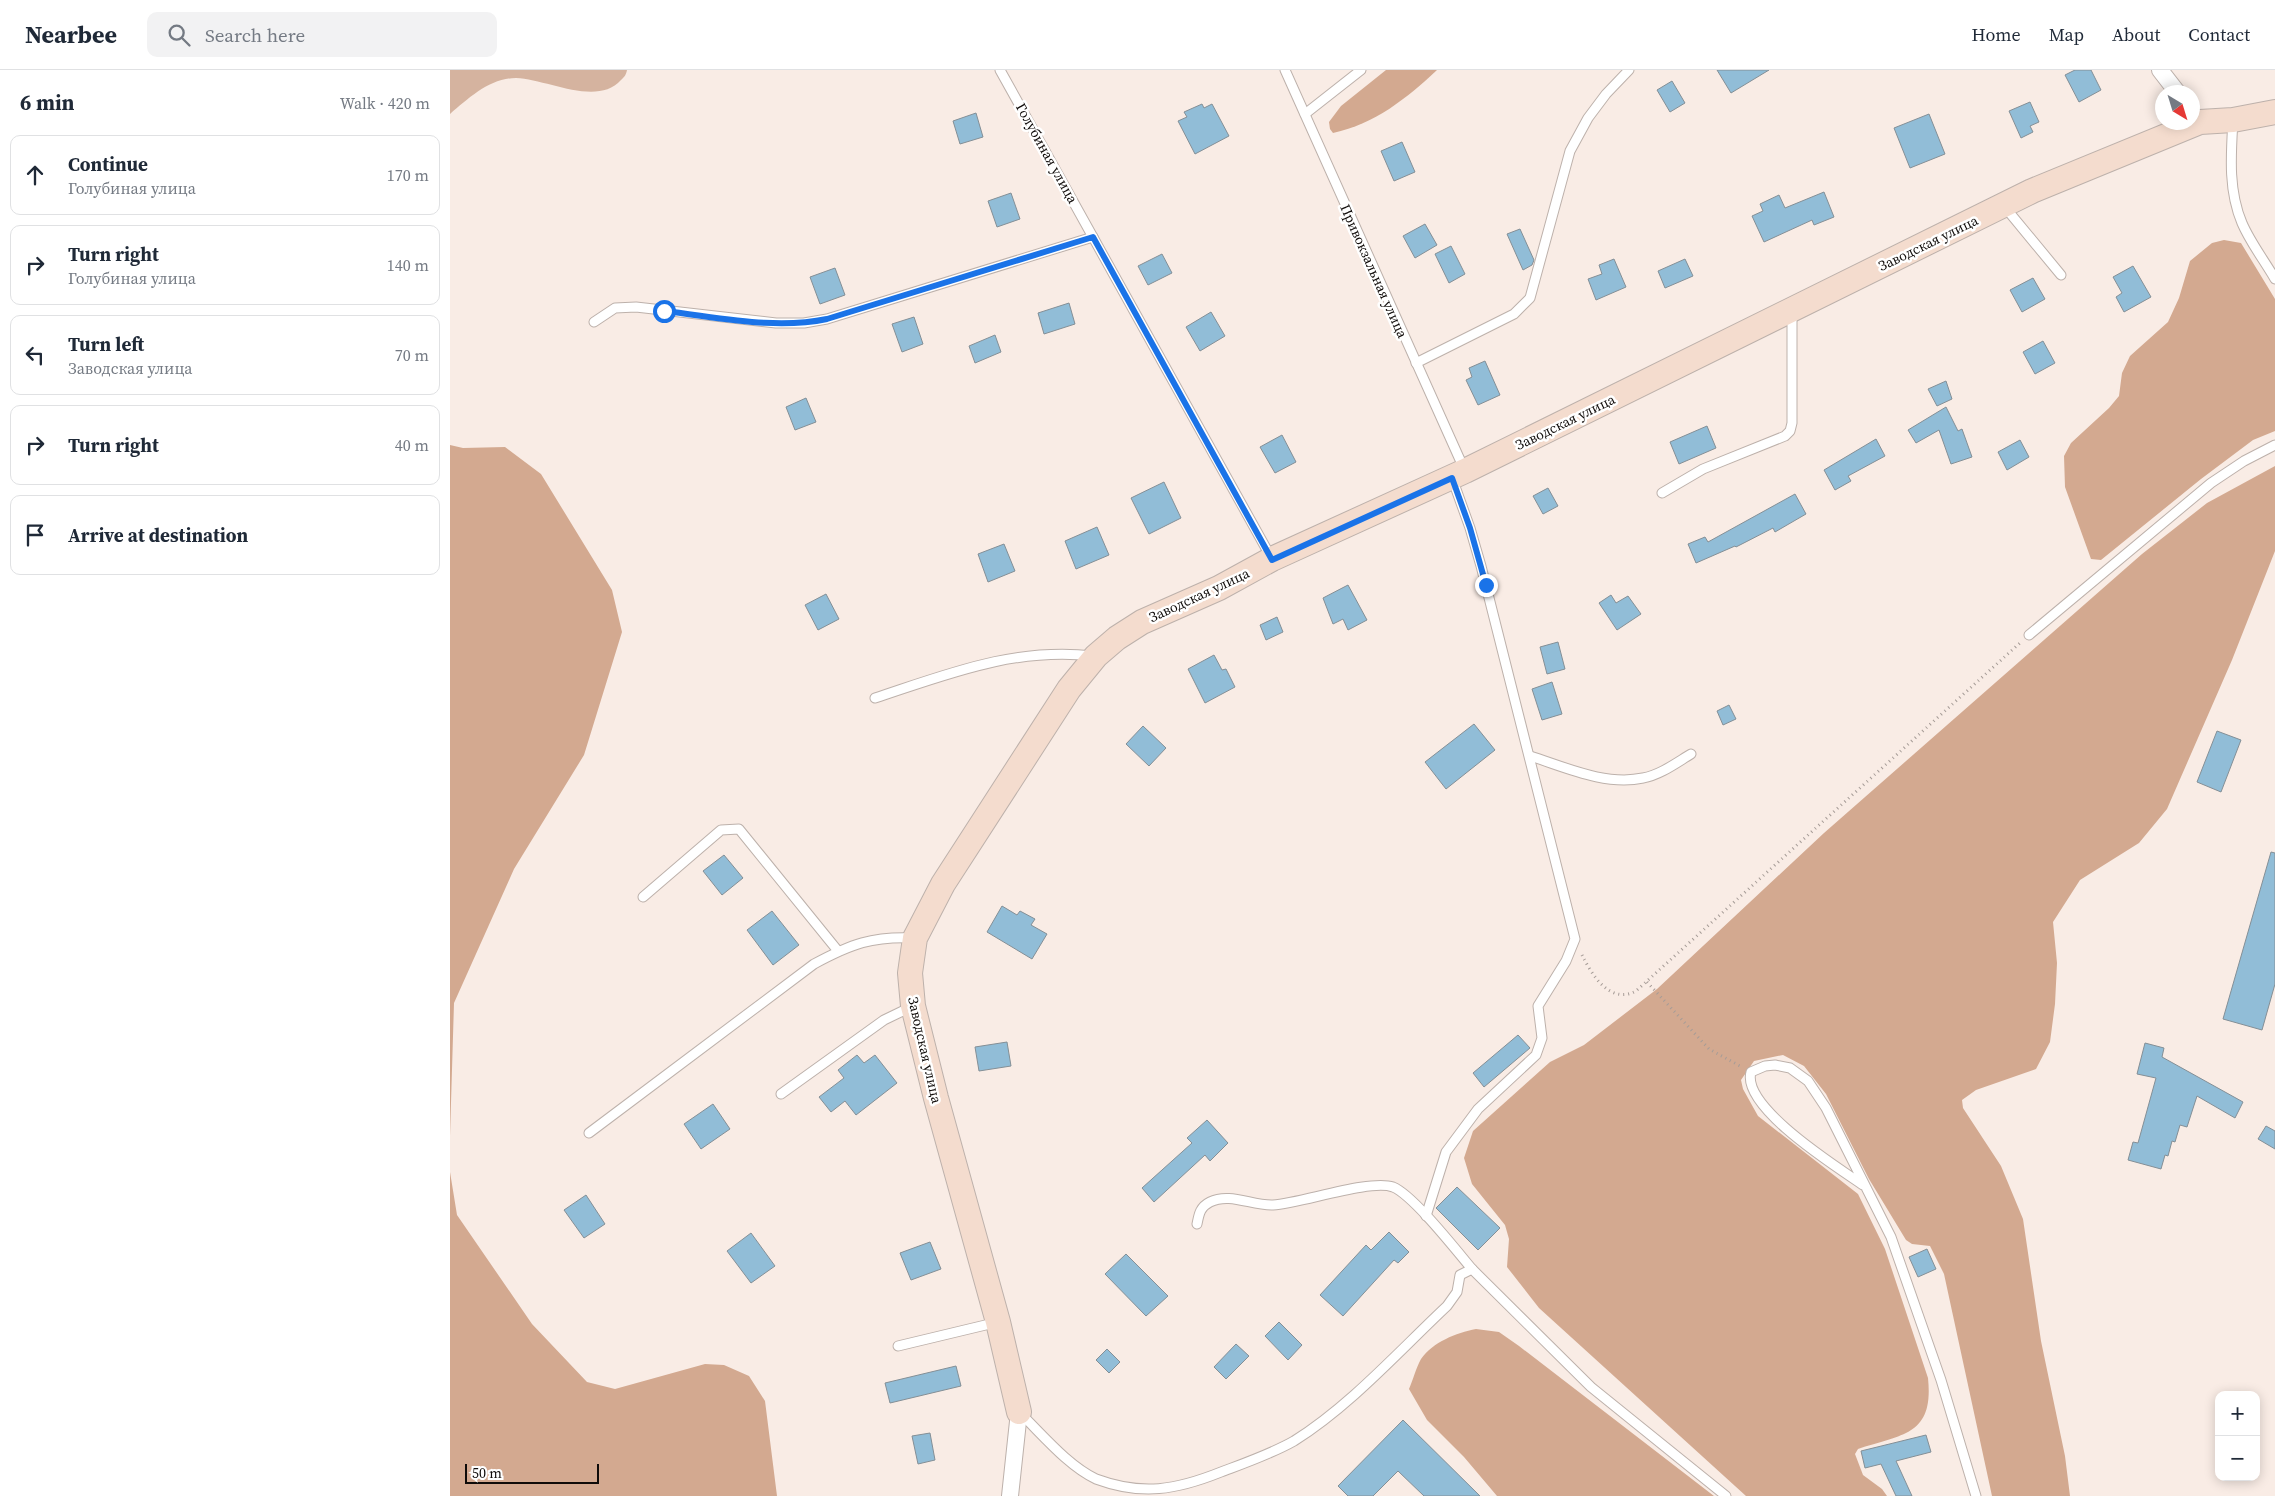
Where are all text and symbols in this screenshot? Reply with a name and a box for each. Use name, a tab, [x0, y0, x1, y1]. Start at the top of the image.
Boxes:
search box	[147, 12, 497, 57]
text: Nearbee	[25, 18, 117, 51]
icon: search	[165, 21, 193, 49]
text: Search here	[205, 22, 305, 48]
text: Home	[1972, 22, 2021, 47]
text: Map	[2049, 22, 2084, 47]
text: About	[2112, 22, 2160, 47]
text: Contact	[2188, 22, 2250, 47]
north arrow	[2155, 85, 2200, 130]
text: 6 min	[20, 88, 75, 117]
text: Walk · 420 m	[340, 92, 430, 114]
street label: Голубиная улица	[1011, 99, 1083, 208]
text: Continue	[68, 151, 148, 177]
icon: ahead	[21, 161, 49, 189]
text: 170 m	[387, 164, 429, 186]
text: Голубиная улица	[68, 177, 196, 199]
street label: Привокзальная улица	[1335, 201, 1413, 342]
street label: Заводская улица	[1875, 210, 1982, 276]
text: Turn right	[68, 241, 159, 267]
icon: right	[21, 251, 49, 279]
text: 140 m	[387, 254, 429, 276]
text: Голубиная улица	[68, 267, 196, 289]
route start	[653, 300, 676, 323]
text: Turn left	[68, 331, 144, 357]
icon: left	[21, 341, 49, 369]
text: 70 m	[395, 344, 429, 366]
text: Заводская улица	[68, 357, 193, 379]
street label: Заводская улица	[1512, 389, 1619, 455]
icon: right	[21, 431, 49, 459]
text: Turn right	[68, 432, 159, 458]
text: 40 m	[395, 434, 429, 456]
icon: arrive	[21, 521, 49, 549]
text: Arrive at destination	[68, 522, 248, 548]
street label: Заводская улица	[1145, 563, 1253, 627]
route end	[1475, 574, 1498, 597]
street label: Заводская улица	[903, 995, 947, 1106]
map controls	[2215, 1391, 2260, 1481]
button: +	[2215, 1391, 2260, 1436]
button: −	[2215, 1436, 2260, 1481]
scale bar	[465, 1461, 599, 1484]
text: 50 m	[472, 1463, 502, 1483]

